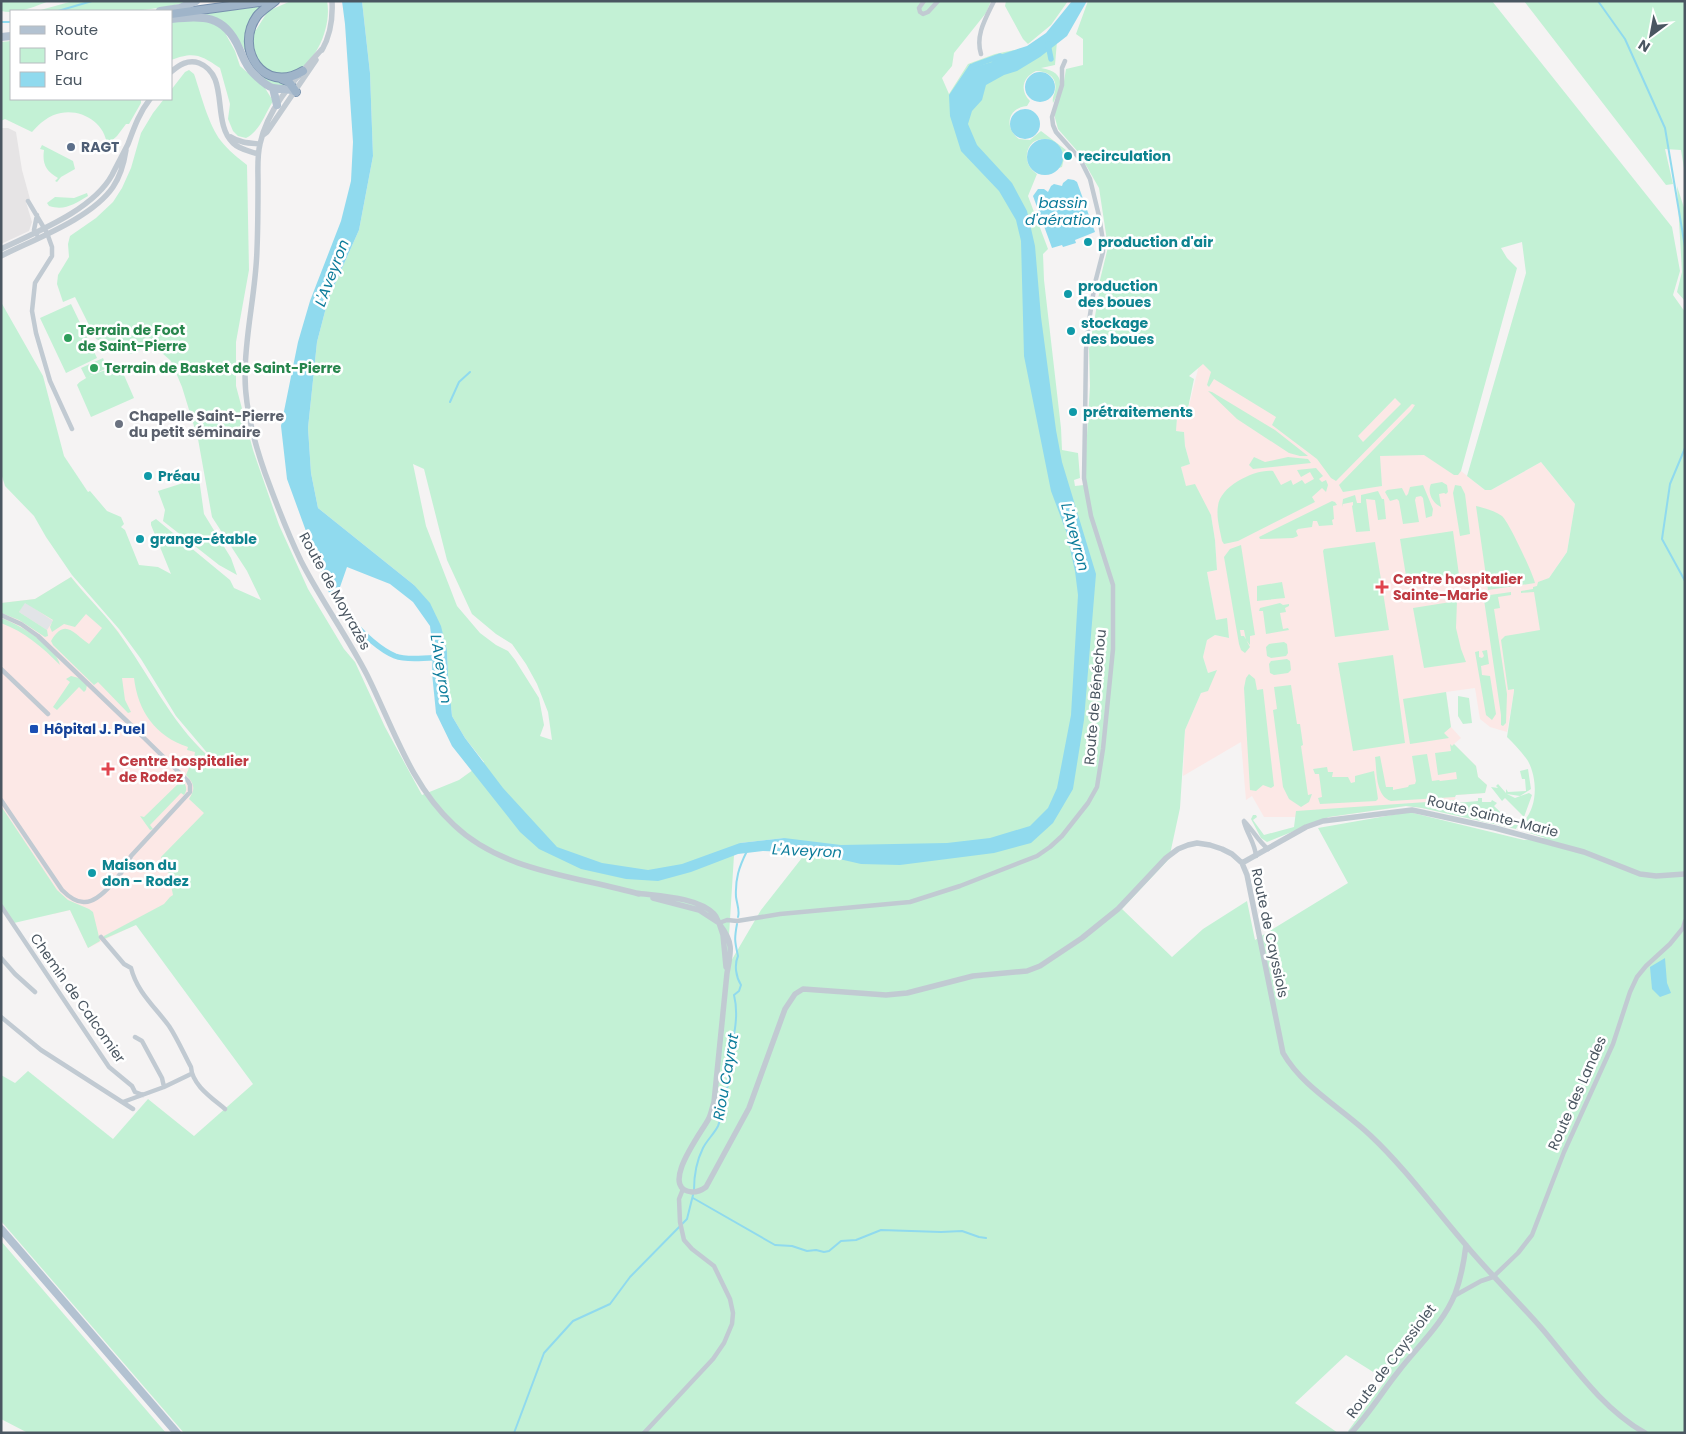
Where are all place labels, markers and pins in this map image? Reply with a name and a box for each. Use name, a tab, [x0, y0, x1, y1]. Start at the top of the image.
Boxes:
place label: RAGT	[81, 137, 119, 157]
marker: RAGT	[65, 141, 77, 153]
place label: recirculation	[1078, 146, 1171, 166]
marker: recirculation	[1062, 150, 1074, 162]
place label: production d'air	[1098, 232, 1213, 252]
marker: production d'air	[1082, 236, 1094, 248]
place label: production des boues	[1078, 276, 1158, 312]
marker: production des boues	[1062, 288, 1074, 300]
place label: stockage des boues	[1081, 313, 1154, 349]
place label: Terrain de Foot de Saint-Pierre	[78, 320, 187, 356]
marker: stockage des boues	[1065, 325, 1077, 337]
marker: Terrain de Foot de Saint-Pierre	[62, 332, 74, 344]
place label: Terrain de Basket de Saint-Pierre	[104, 358, 342, 378]
marker: Terrain de Basket de Saint-Pierre	[88, 362, 100, 374]
place label: prétraitements	[1083, 402, 1193, 422]
place label: Chapelle Saint-Pierre du petit séminaire	[129, 406, 285, 442]
marker: prétraitements	[1067, 406, 1079, 418]
marker: Chapelle Saint-Pierre du petit séminaire	[113, 418, 125, 430]
place label: Préau	[158, 466, 200, 486]
marker: Préau	[142, 470, 154, 482]
place label: grange-étable	[150, 529, 257, 549]
marker: grange-étable	[134, 533, 146, 545]
place label: Centre hospitalier Sainte-Marie	[1393, 569, 1523, 605]
marker: Centre hospitalier Sainte-Marie	[1375, 580, 1389, 594]
place label: Hôpital J. Puel	[44, 719, 145, 739]
marker: Hôpital J. Puel	[28, 723, 40, 735]
place label: Centre hospitalier de Rodez	[119, 751, 249, 787]
marker: Centre hospitalier de Rodez	[101, 762, 115, 776]
place label: Maison du don – Rodez	[102, 855, 189, 891]
marker: Maison du don – Rodez	[86, 867, 98, 879]

